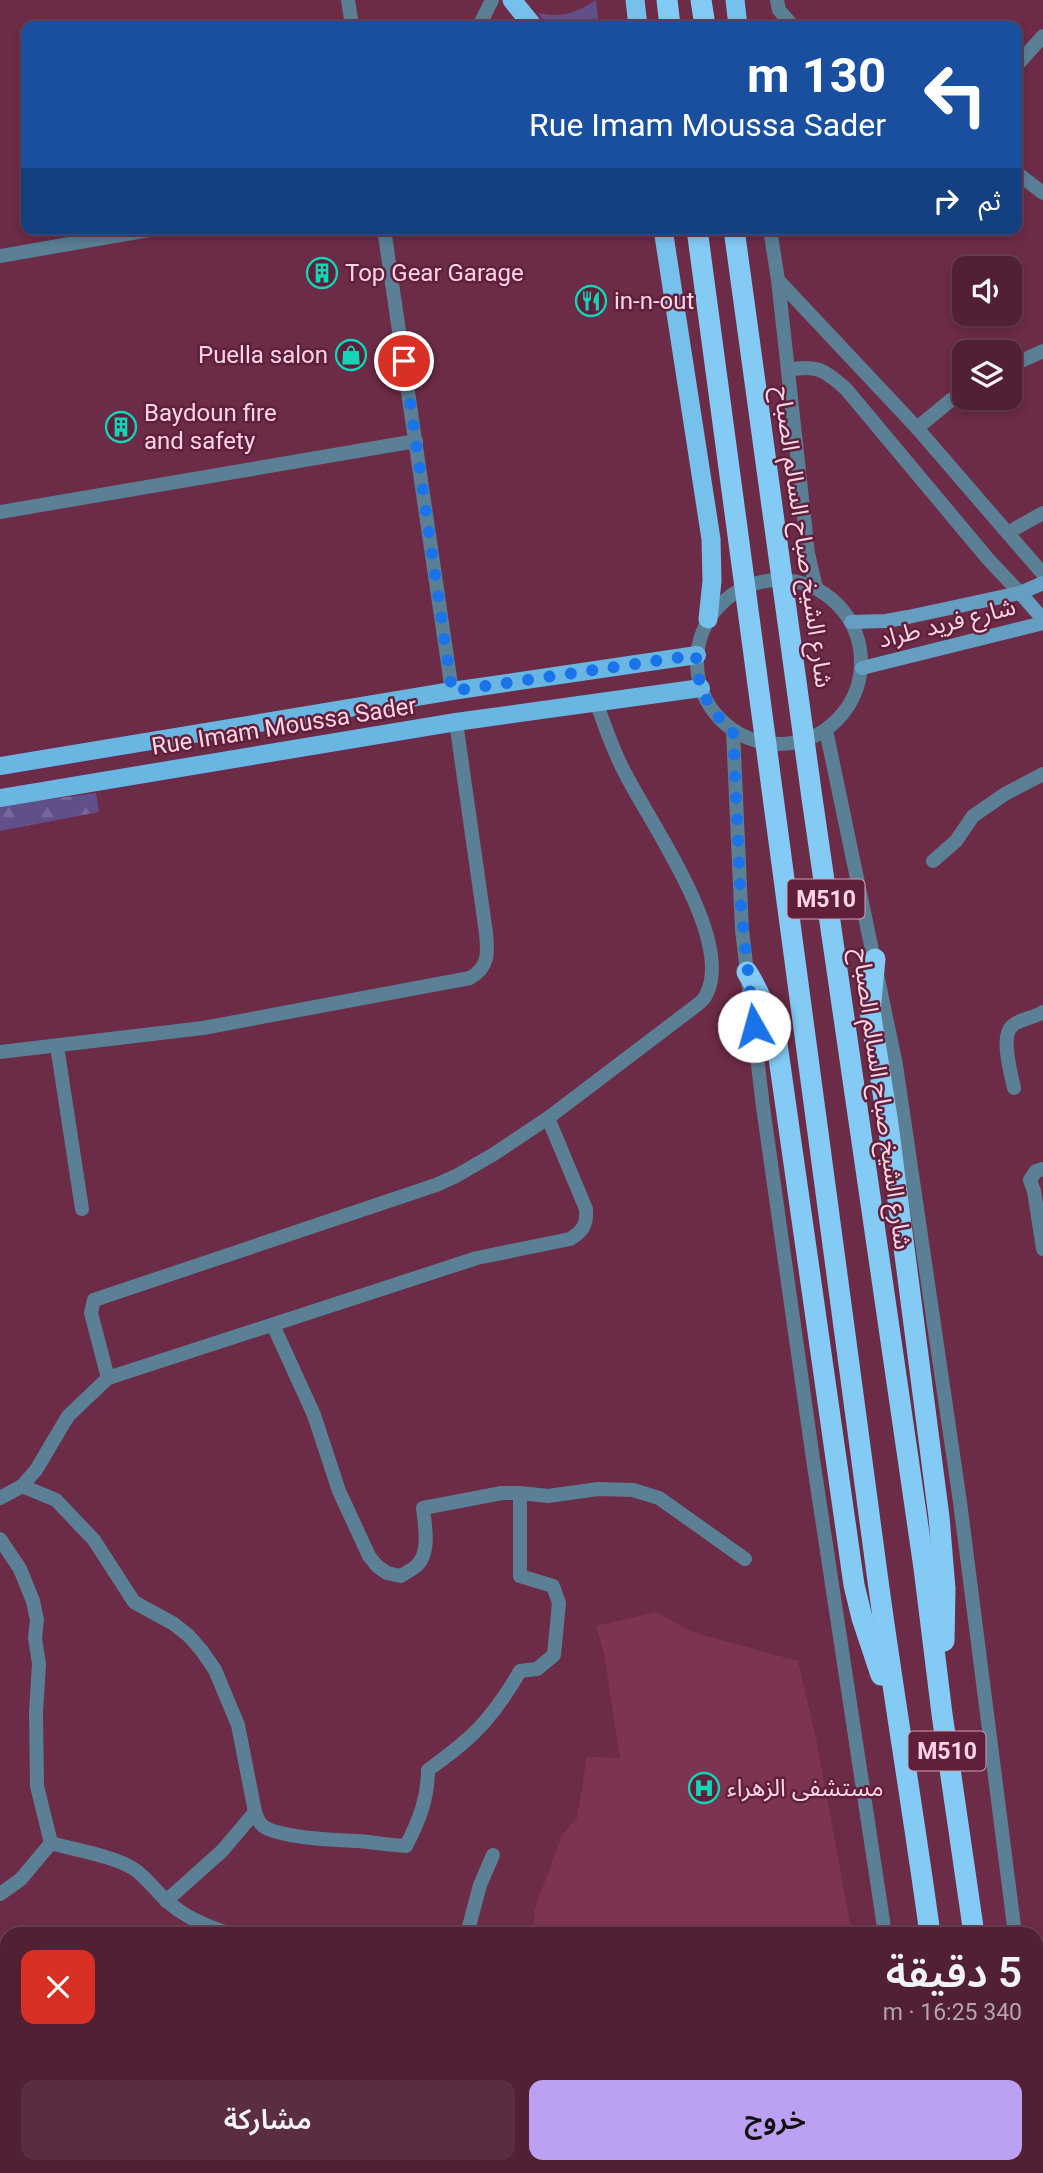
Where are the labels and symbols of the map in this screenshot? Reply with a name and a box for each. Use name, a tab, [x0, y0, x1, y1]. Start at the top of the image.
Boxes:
building icon: Top Gear Garage	[305, 256, 339, 290]
place label: Top Gear Garage	[345, 259, 524, 287]
restaurant icon: in-n-out	[574, 284, 608, 318]
place label: in-n-out	[614, 287, 695, 315]
pin	[374, 331, 434, 391]
shop icon: Puella salon	[334, 338, 368, 372]
place label: Puella salon	[198, 341, 328, 369]
street label: شارع الشيخ صباح السالم الصباح	[765, 385, 838, 690]
place label: Baydoun fire and safety	[144, 399, 277, 455]
building icon: Baydoun fire and safety	[104, 410, 138, 444]
street label: شارع فريد طراد	[875, 592, 1019, 656]
street label: Rue Imam Moussa Sader	[150, 691, 418, 761]
road number: M510	[788, 879, 864, 918]
street label: شارع الشيخ صباح السالم الصباح	[844, 947, 917, 1252]
position arrow	[717, 989, 791, 1063]
road number: M510	[908, 1732, 986, 1770]
hospital icon: مستشفى الزهراء	[687, 1771, 721, 1805]
place label: مستشفى الزهراء	[727, 1774, 884, 1802]

